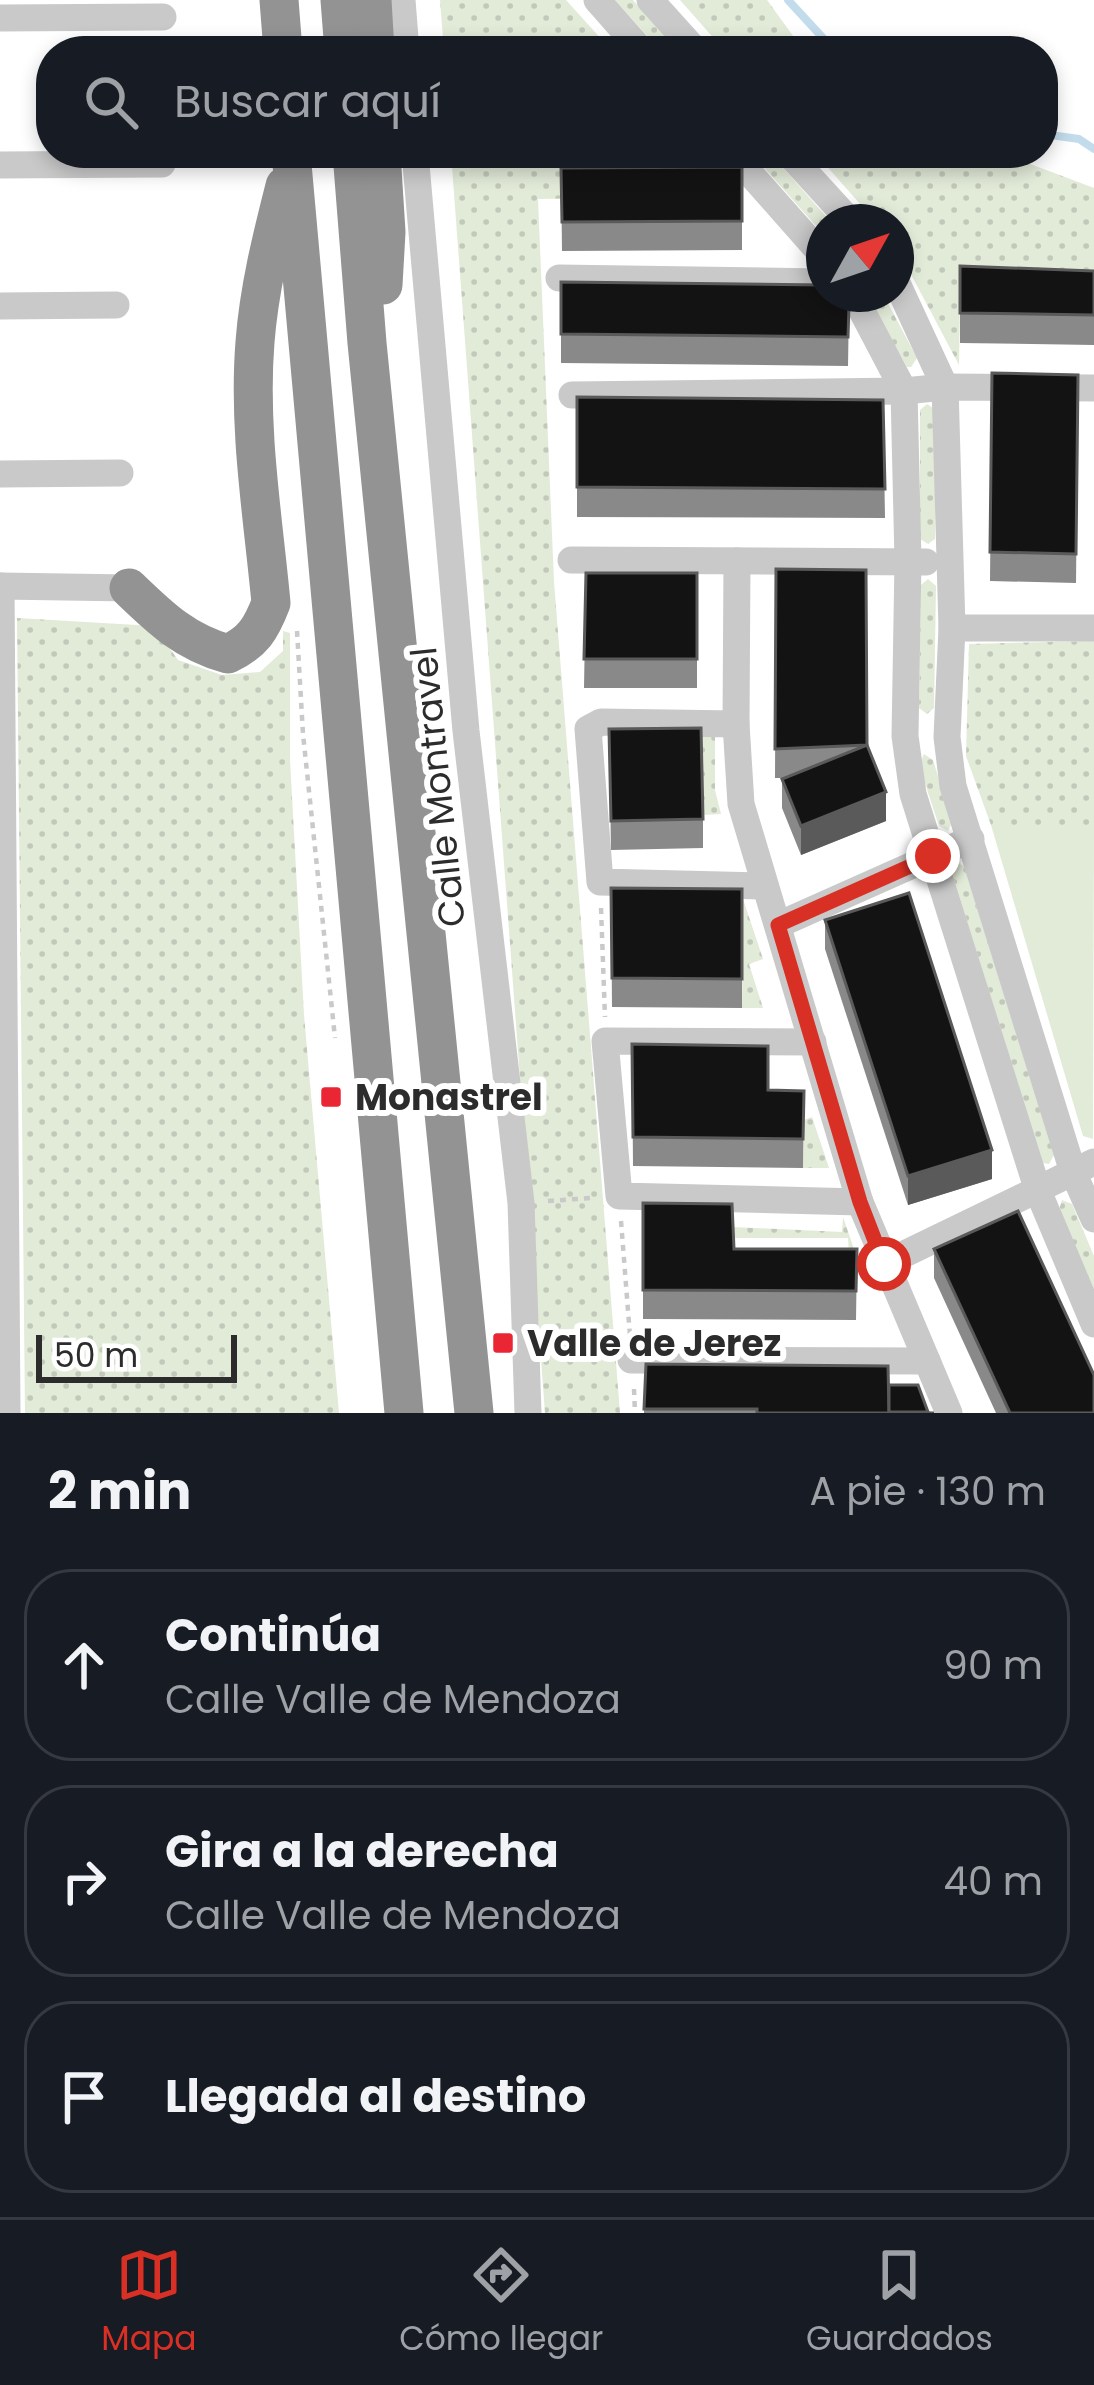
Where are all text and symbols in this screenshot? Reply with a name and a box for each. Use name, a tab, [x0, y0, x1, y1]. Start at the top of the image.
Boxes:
search box	[36, 36, 1058, 168]
icon: search	[78, 69, 144, 135]
text: Buscar aquí	[174, 70, 441, 133]
north arrow	[806, 204, 914, 312]
street label: Calle Montravel	[398, 645, 478, 929]
route end	[906, 829, 960, 883]
place label: Monastrel	[355, 1072, 543, 1123]
marker: Monastrel	[318, 1084, 344, 1110]
route start	[857, 1237, 911, 1291]
place label: Valle de Jerez	[527, 1318, 781, 1369]
scale bar	[36, 1329, 237, 1382]
marker: Valle de Jerez	[490, 1330, 516, 1356]
text: 50 m	[54, 1332, 138, 1379]
text: 2 min	[48, 1455, 191, 1527]
text: A pie · 130 m	[810, 1464, 1046, 1519]
text: Continúa	[165, 1604, 381, 1667]
icon: ahead	[51, 1632, 117, 1698]
text: 90 m	[943, 1638, 1043, 1693]
text: Calle Valle de Mendoza	[165, 1672, 621, 1727]
text: Gira a la derecha	[165, 1820, 559, 1883]
icon: right	[51, 1848, 117, 1914]
text: 40 m	[943, 1854, 1043, 1909]
text: Calle Valle de Mendoza	[165, 1888, 621, 1943]
icon: arrive	[51, 2064, 117, 2130]
text: Llegada al destino	[165, 2065, 587, 2128]
tab: Mapa	[101, 2242, 197, 2364]
tab: Cómo llegar	[399, 2242, 603, 2364]
tab: Guardados	[806, 2242, 993, 2364]

